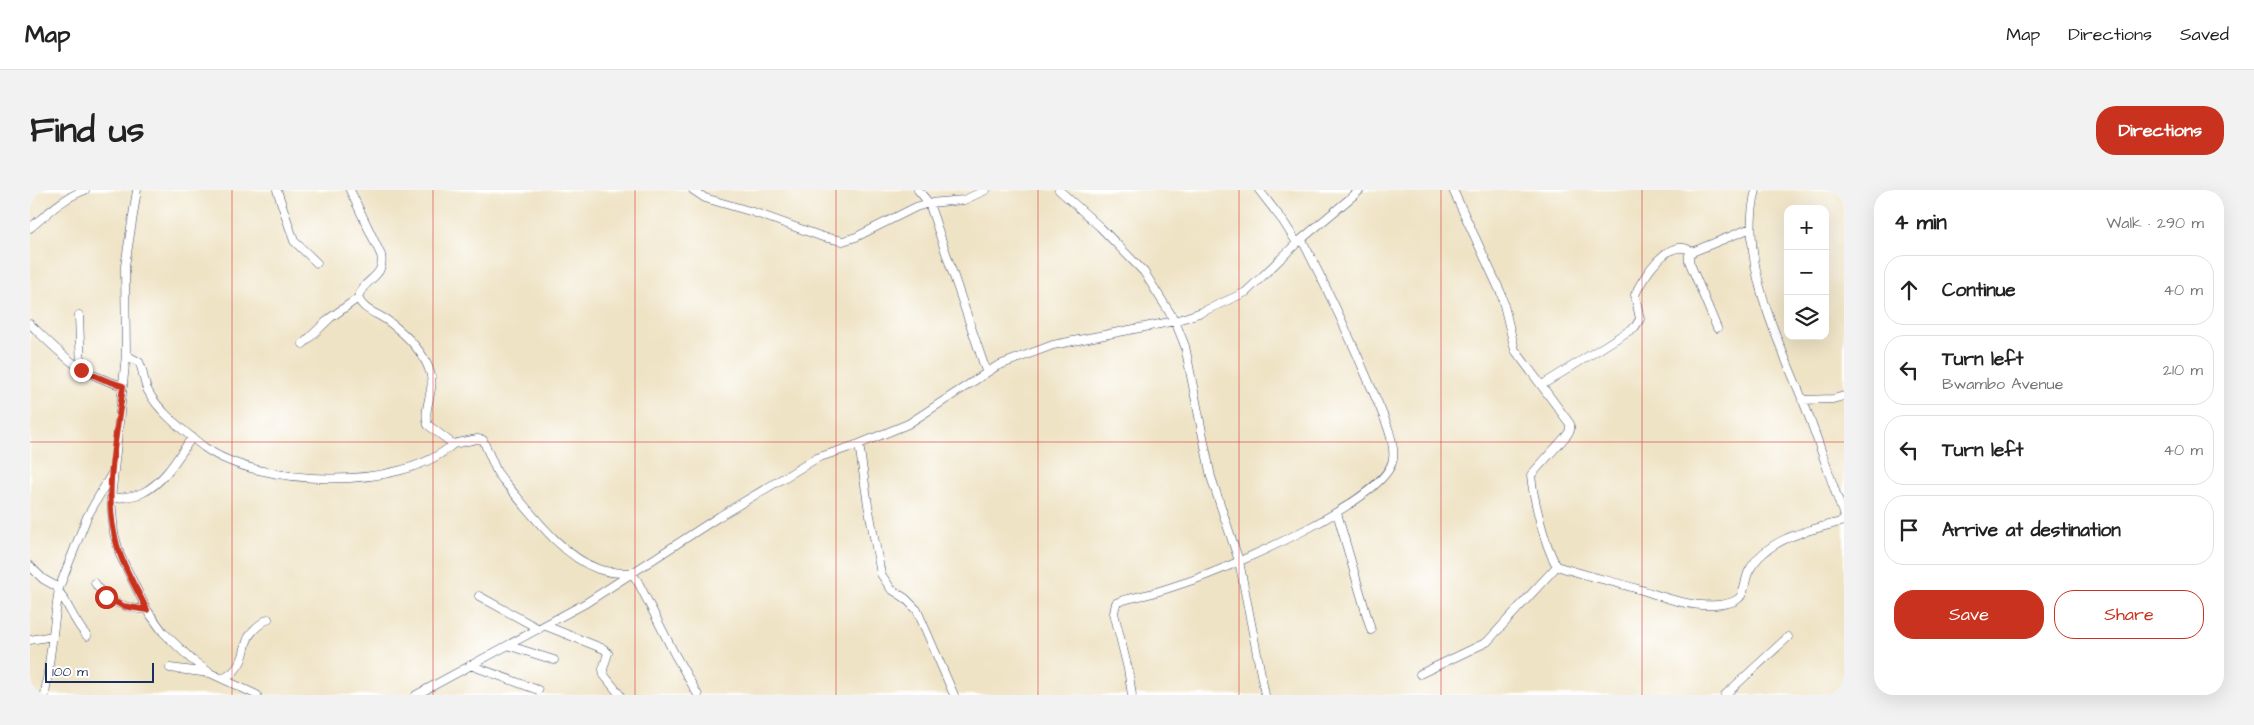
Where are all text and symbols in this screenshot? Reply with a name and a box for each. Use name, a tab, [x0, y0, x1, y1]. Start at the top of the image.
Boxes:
text: Map	[25, 18, 70, 52]
text: Map	[2006, 22, 2040, 47]
text: Directions	[2068, 22, 2152, 47]
text: Saved	[2180, 22, 2229, 47]
text: Find us	[30, 106, 144, 155]
button: Directions	[2096, 106, 2224, 155]
map controls	[1784, 205, 1829, 340]
button: +	[1784, 205, 1829, 250]
text: 4 min	[1894, 208, 1947, 237]
text: Walk · 290 m	[2106, 212, 2204, 234]
button: −	[1784, 250, 1829, 295]
icon: ahead	[1895, 276, 1923, 304]
text: Continue	[1942, 277, 2016, 304]
text: 40 m	[2163, 279, 2203, 301]
button: layers	[1784, 295, 1829, 340]
text: Turn left	[1942, 346, 2023, 373]
icon: left	[1895, 356, 1923, 384]
route end	[70, 359, 93, 382]
text: 210 m	[2163, 359, 2203, 381]
text: Bwambo Avenue	[1942, 373, 2063, 395]
icon: left	[1895, 436, 1923, 464]
text: Turn left	[1942, 437, 2023, 464]
text: 40 m	[2163, 439, 2203, 461]
icon: arrive	[1895, 516, 1923, 544]
text: Arrive at destination	[1942, 517, 2121, 544]
route start	[95, 586, 118, 609]
button: Save	[1894, 590, 2044, 639]
button: Share	[2054, 590, 2204, 639]
scale bar	[45, 660, 154, 683]
text: 100 m	[52, 662, 88, 682]

